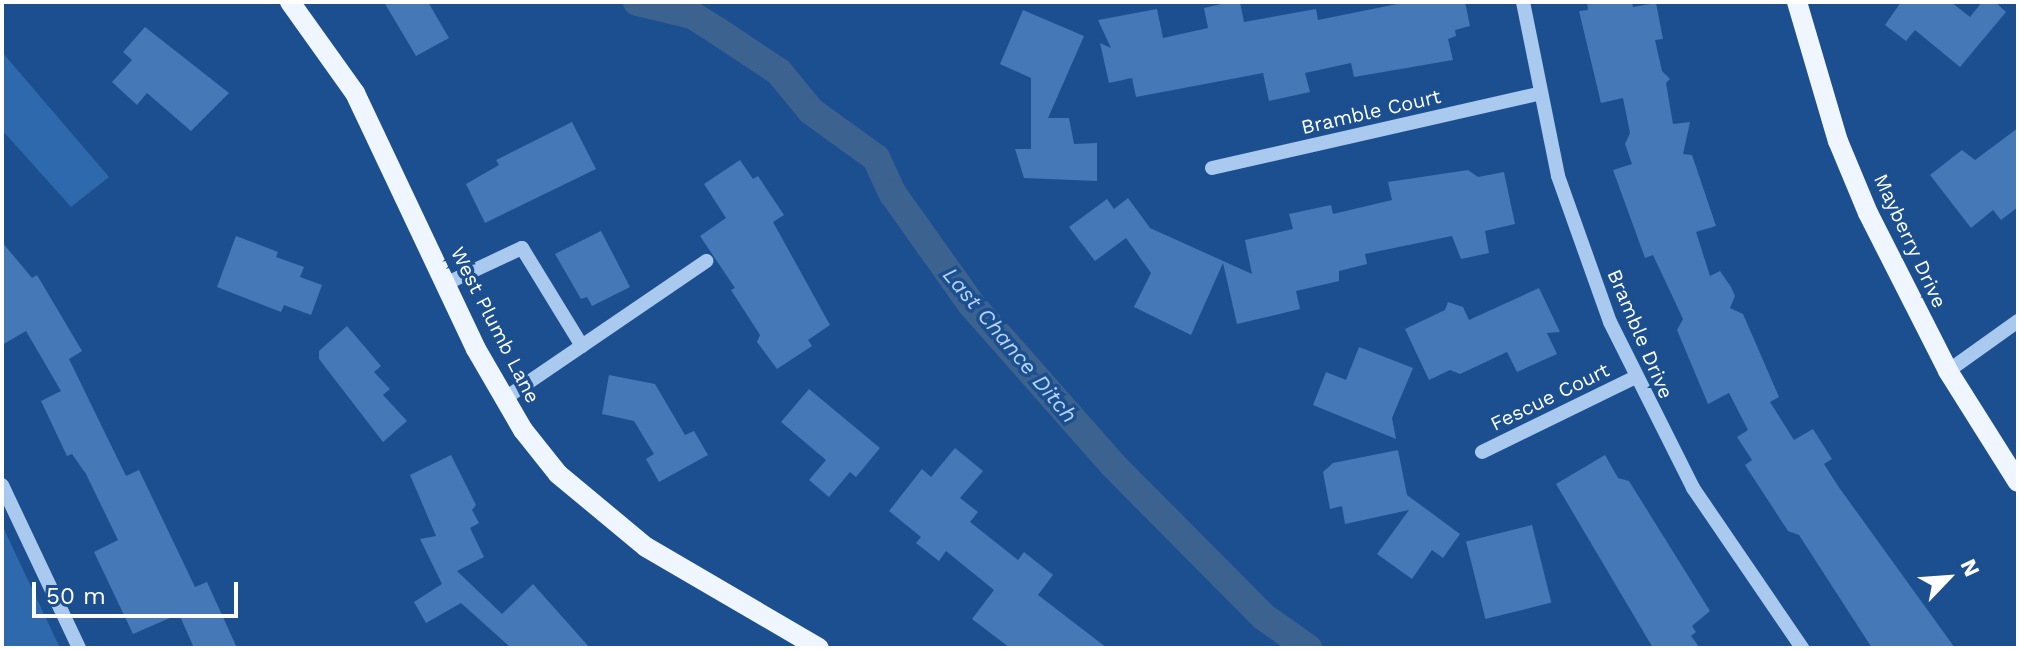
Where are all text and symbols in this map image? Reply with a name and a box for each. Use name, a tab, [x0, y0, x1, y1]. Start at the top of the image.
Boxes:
street label: Bramble Court	[1299, 84, 1443, 140]
street label: Mayberry Drive	[1868, 170, 1952, 312]
street label: West Plumb Lane	[445, 243, 545, 407]
water label: Last Chance Ditch	[937, 262, 1083, 428]
street label: Bramble Drive	[1602, 266, 1678, 402]
street label: Fescue Court	[1487, 358, 1613, 436]
north arrow	[1908, 538, 1988, 618]
text: N	[1955, 555, 1985, 580]
scale bar	[36, 566, 242, 616]
text: 50 m	[46, 582, 106, 610]

